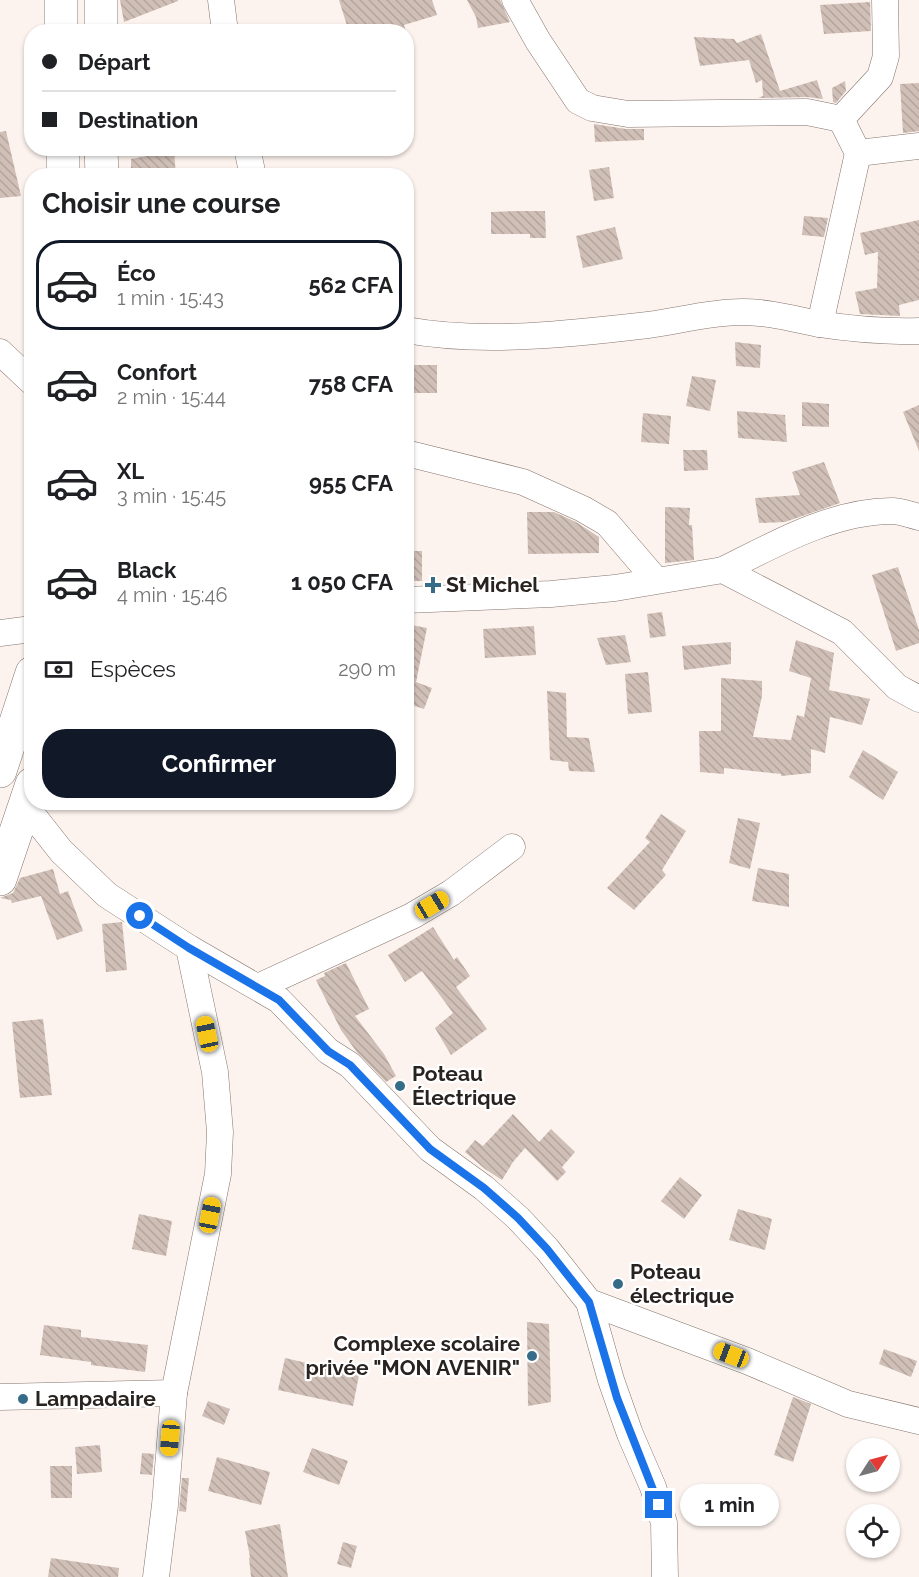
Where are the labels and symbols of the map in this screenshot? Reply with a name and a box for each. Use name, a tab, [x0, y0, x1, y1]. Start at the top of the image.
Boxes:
place label: St Michel	[446, 572, 539, 597]
marker: St Michel	[424, 576, 442, 594]
car	[412, 888, 452, 922]
route start	[126, 902, 153, 929]
car	[194, 1015, 220, 1053]
place label: Poteau Électrique	[412, 1061, 517, 1110]
marker: Poteau Électrique	[393, 1079, 407, 1093]
car	[198, 1196, 222, 1234]
place label: Poteau électrique	[630, 1259, 734, 1308]
marker: Poteau électrique	[611, 1277, 625, 1291]
place label: Complexe scolaire privée "MON AVENIR"	[305, 1331, 520, 1380]
car	[711, 1340, 751, 1370]
marker: Complexe scolaire privée "MON AVENIR"	[525, 1349, 539, 1363]
place label: Lampadaire	[35, 1386, 156, 1411]
marker: Lampadaire	[16, 1392, 30, 1406]
car	[159, 1419, 181, 1457]
north arrow	[846, 1438, 900, 1492]
callout: 1 min	[680, 1484, 779, 1526]
route end	[645, 1491, 672, 1518]

